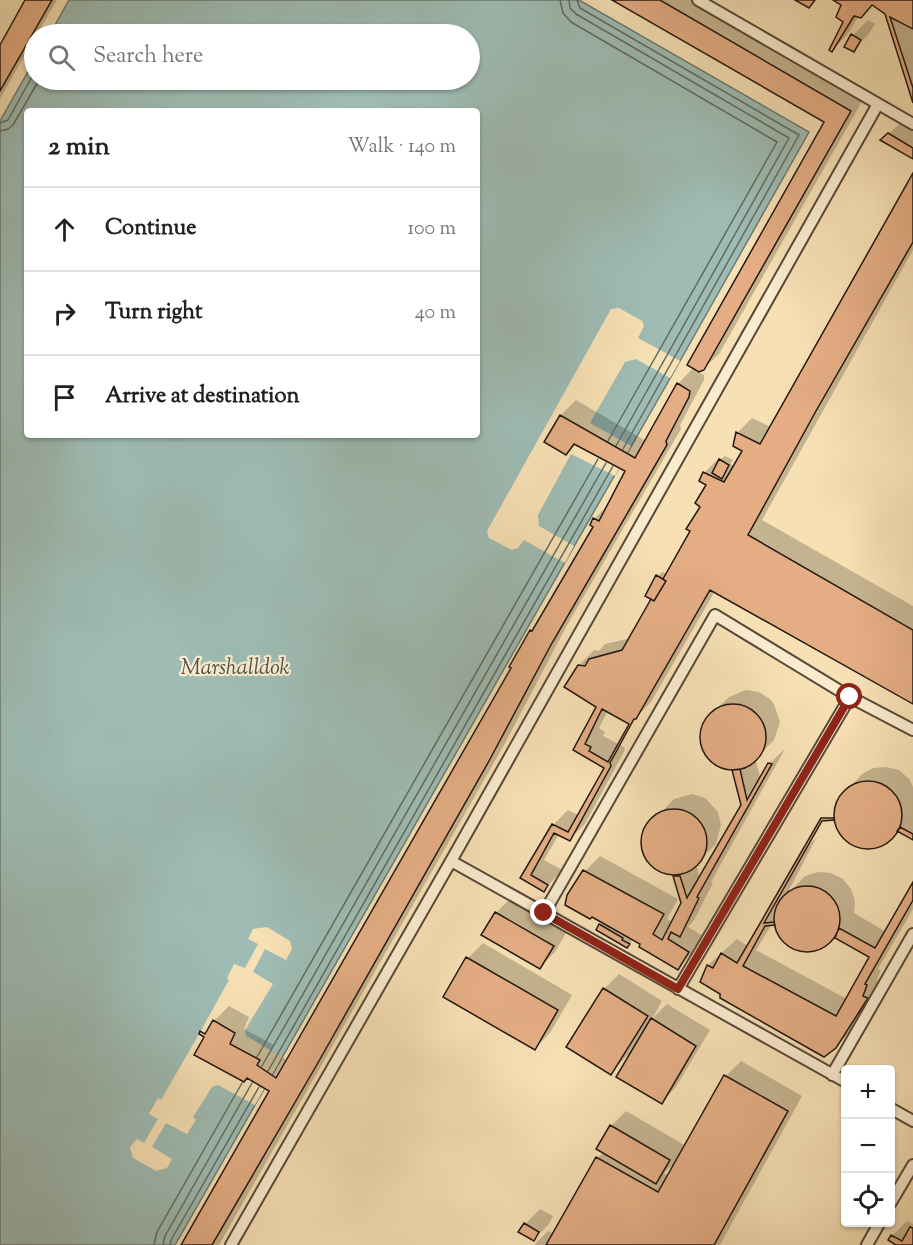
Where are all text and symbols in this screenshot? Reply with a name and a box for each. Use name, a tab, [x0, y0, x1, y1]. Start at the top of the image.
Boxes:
search box	[24, 24, 480, 90]
icon: search	[45, 41, 78, 74]
text: Search here	[93, 41, 203, 73]
text: 2 min	[48, 129, 110, 166]
text: Walk · 140 m	[347, 133, 456, 162]
icon: ahead	[48, 213, 81, 246]
text: Continue	[105, 213, 196, 245]
text: 100 m	[407, 215, 456, 244]
icon: right	[48, 297, 81, 330]
text: Turn right	[105, 297, 202, 329]
text: 40 m	[415, 299, 456, 328]
icon: arrive	[48, 381, 81, 414]
text: Arrive at destination	[105, 381, 300, 413]
water label: Marshalldok	[181, 653, 289, 685]
route start	[836, 683, 862, 709]
route end	[530, 899, 556, 925]
map controls	[841, 1065, 895, 1227]
button: +	[841, 1065, 895, 1119]
button: −	[841, 1119, 895, 1173]
button: locate	[841, 1173, 895, 1227]

